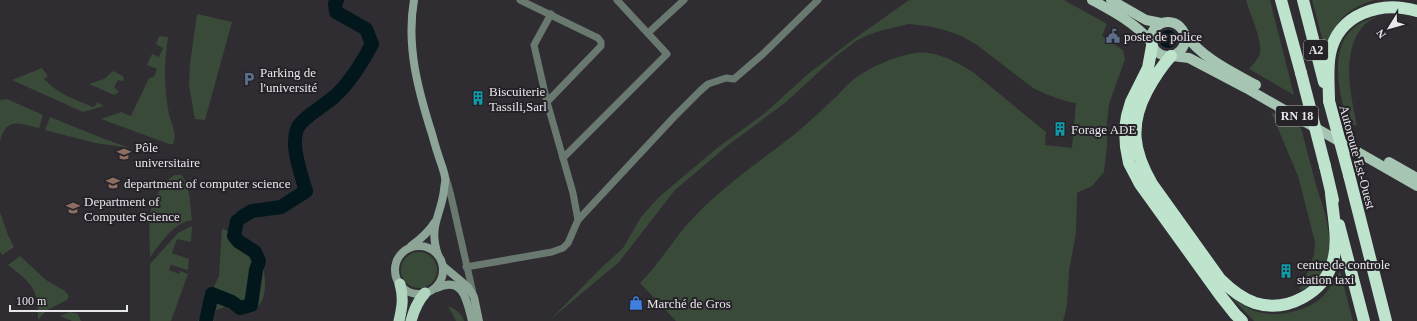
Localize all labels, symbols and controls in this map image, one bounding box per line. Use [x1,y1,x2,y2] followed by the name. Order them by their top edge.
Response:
[1369,8,1409,48] north arrow
[1374,27,1388,41] text: N
[1105,28,1121,44] public building icon: poste de police
[1124,29,1202,44] place label: poste de police
[1304,40,1328,60] road number: A2
[260,65,317,95] place label: Parking de l'université
[241,71,257,87] parking icon: Parking de l'université
[489,84,547,114] place label: Biscuiterie Tassili,Sarl
[470,90,486,106] building icon: Biscuiterie Tassili,Sarl
[1336,103,1379,211] street label: Autoroute Est-Ouest
[1276,106,1318,126] road number: RN 18
[1052,121,1068,137] building icon: Forage ADE
[1071,122,1136,137] place label: Forage ADE
[135,140,200,170] place label: Pôle universitaire
[116,146,132,162] school or university icon: Pôle universitaire
[105,175,121,191] school or university icon: department of computer science
[124,176,291,191] place label: department of computer science
[84,194,180,224] place label: Department of Computer Science
[65,200,81,216] school or university icon: Department of Computer Science
[1297,257,1390,287] place label: centre de controle station taxi
[1278,263,1294,279] building icon: centre de controle station taxi
[10,287,127,313] scale bar
[16,294,47,308] text: 100 m
[628,295,644,311] shop icon: Marché de Gros
[647,296,731,311] place label: Marché de Gros

